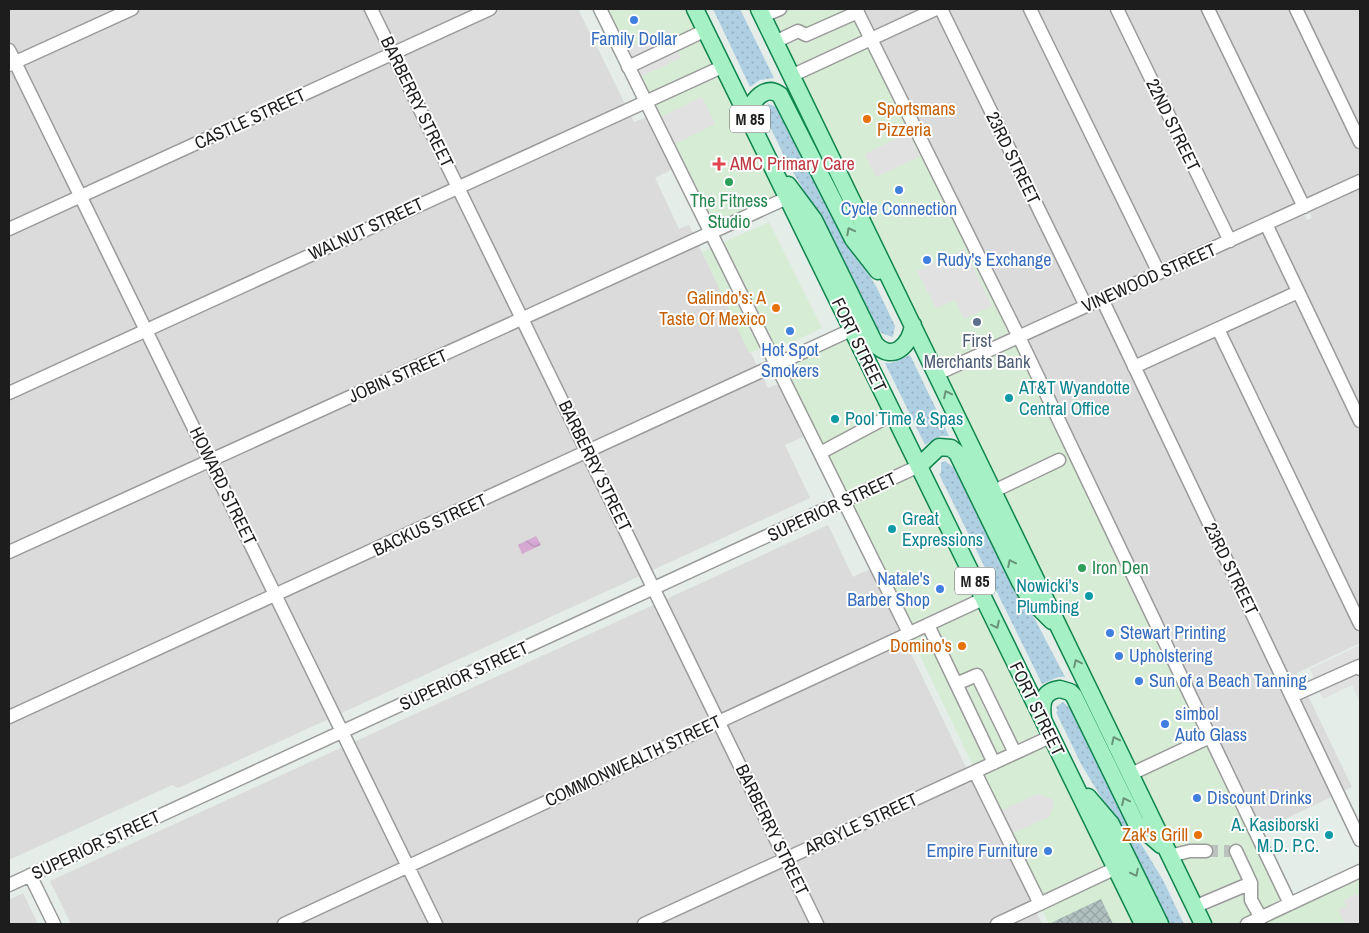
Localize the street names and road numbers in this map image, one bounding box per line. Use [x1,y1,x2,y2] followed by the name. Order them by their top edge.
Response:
[375,32,460,172] street label: BARBERRY STREET
[1140,74,1207,175] street label: 22ND STREET
[190,82,309,155] street label: CASTLE STREET
[730,106,770,132] road number: M 85
[980,107,1047,208] street label: 23RD STREET
[304,191,427,266] street label: WALNUT STREET
[1078,237,1220,318] street label: VINEWOOD STREET
[826,293,893,396] street label: FORT STREET
[344,343,451,408] street label: JOBIN STREET
[553,396,638,536] street label: BARBERRY STREET
[184,422,263,549] street label: HOWARD STREET
[763,466,900,547] street label: SUPERIOR STREET
[369,487,491,562] street label: BACKUS STREET
[1198,518,1265,619] street label: 23RD STREET
[955,568,995,594] road number: M 85
[395,635,532,716] street label: SUPERIOR STREET
[1004,657,1071,760] street label: FORT STREET
[541,709,725,812] street label: COMMONWEALTH STREET
[730,760,815,900] street label: BARBERRY STREET
[799,786,921,861] street label: ARGYLE STREET
[27,804,164,885] street label: SUPERIOR STREET

